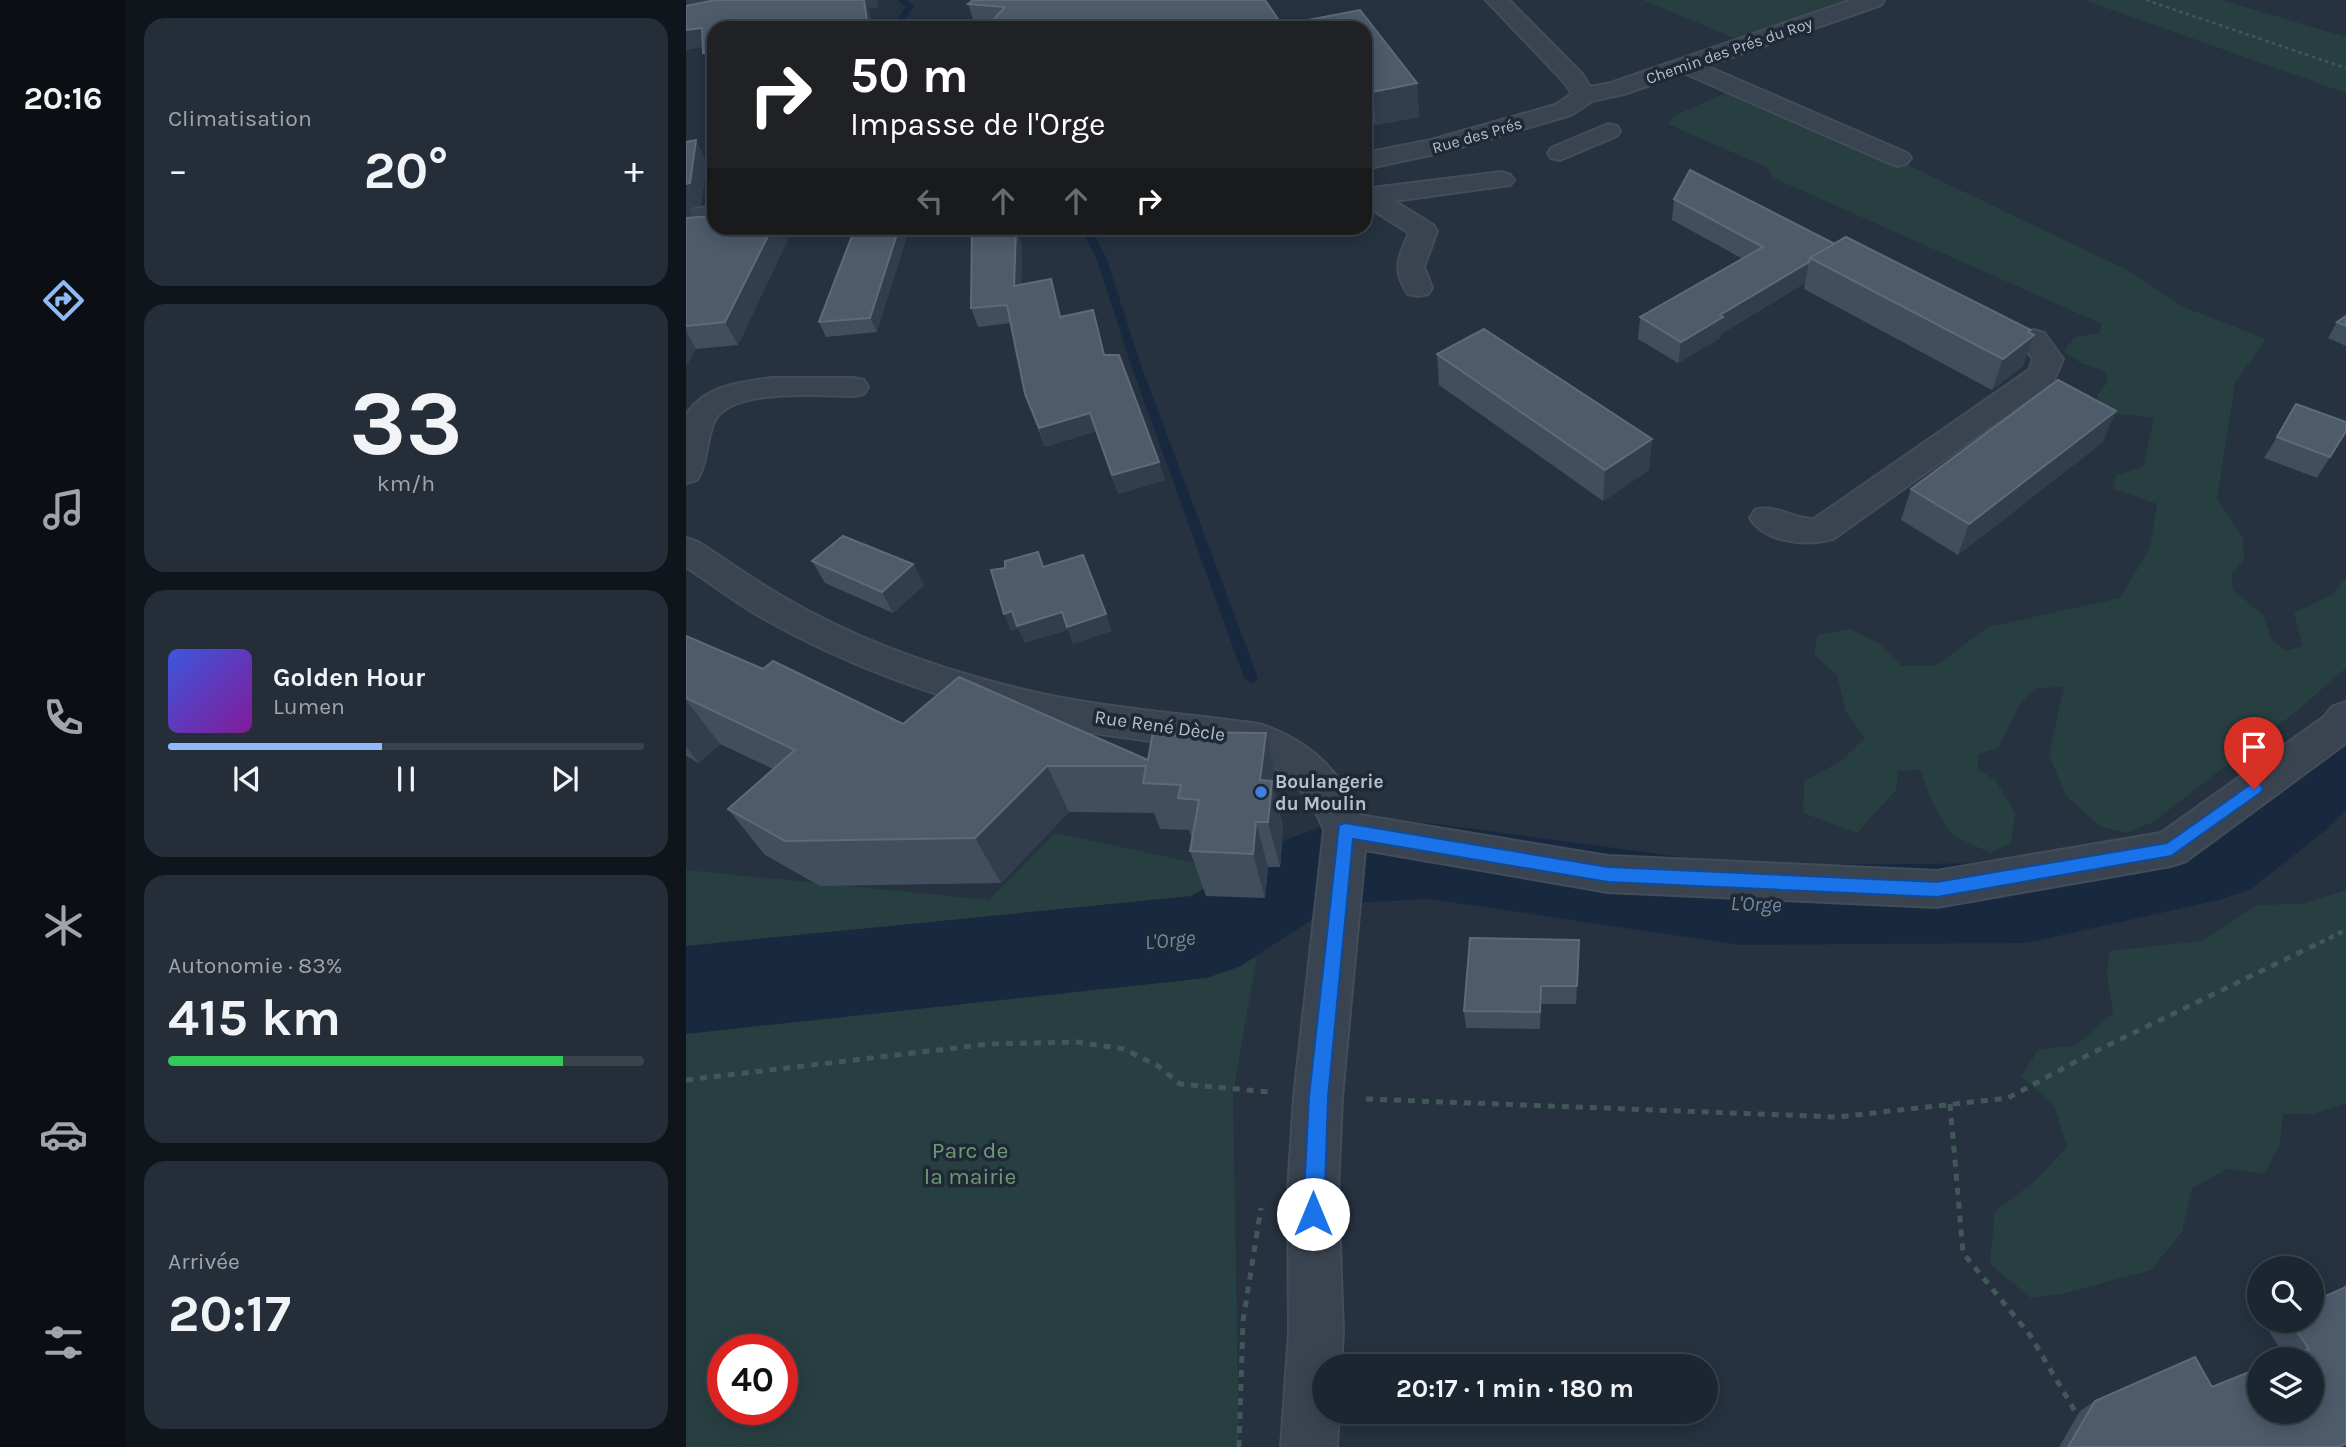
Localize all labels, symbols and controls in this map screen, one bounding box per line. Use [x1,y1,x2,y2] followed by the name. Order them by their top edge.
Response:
[1643,13,1815,88] street label: Chemin des Prés du Roy
[850,47,968,104] text: 50 m
[735,49,826,140] icon: right
[23,80,103,117] text: 20:16
[168,105,312,132] text: Climatisation
[850,106,1105,143] text: Impasse de l'Orge
[1430,114,1524,157] street label: Rue des Prés
[364,140,448,201] text: 20°
[168,148,188,193] text: −
[624,148,644,193] text: +
[911,182,949,220] icon: left
[984,182,1022,220] icon: ahead
[1057,182,1095,220] icon: ahead
[1130,182,1168,220] icon: right
[39,276,88,325] icon: directions
[349,371,463,477] text: 33
[377,470,435,497] text: km/h
[39,485,88,534] icon: music
[273,662,425,693] text: Golden Hour
[39,693,88,742] icon: phone
[273,693,345,720] text: Lumen
[1093,706,1227,746] street label: Rue René Dècle
[2224,717,2284,789] pin
[2235,728,2273,766] icon: arrive
[228,760,266,798] icon: previous
[387,760,425,798] icon: pause
[546,760,584,798] icon: next
[1275,771,1384,815] place label: Boulangerie du Moulin
[1253,784,1269,800] marker: Boulangerie du Moulin
[1730,891,1782,917] water label: L'Orge
[39,901,88,950] icon: climate
[1143,925,1197,955] water label: L'Orge
[168,952,342,979] text: Autonomie · 83%
[168,987,341,1048] text: 415 km
[39,1110,88,1159] icon: car
[924,1137,1016,1190] park label: Parc de la mairie
[1276,1177,1350,1251] position arrow
[168,1248,240,1275] text: Arrivée
[2247,1256,2324,1424] map controls
[2247,1256,2324,1333] button: search
[168,1283,291,1344] text: 20:17
[39,1318,88,1367] icon: filters
[707,1334,798,1425] speed limit sign: 40
[2247,1347,2324,1424] button: layers
[1396,1373,1634,1404] text: 20:17 · 1 min · 180 m

